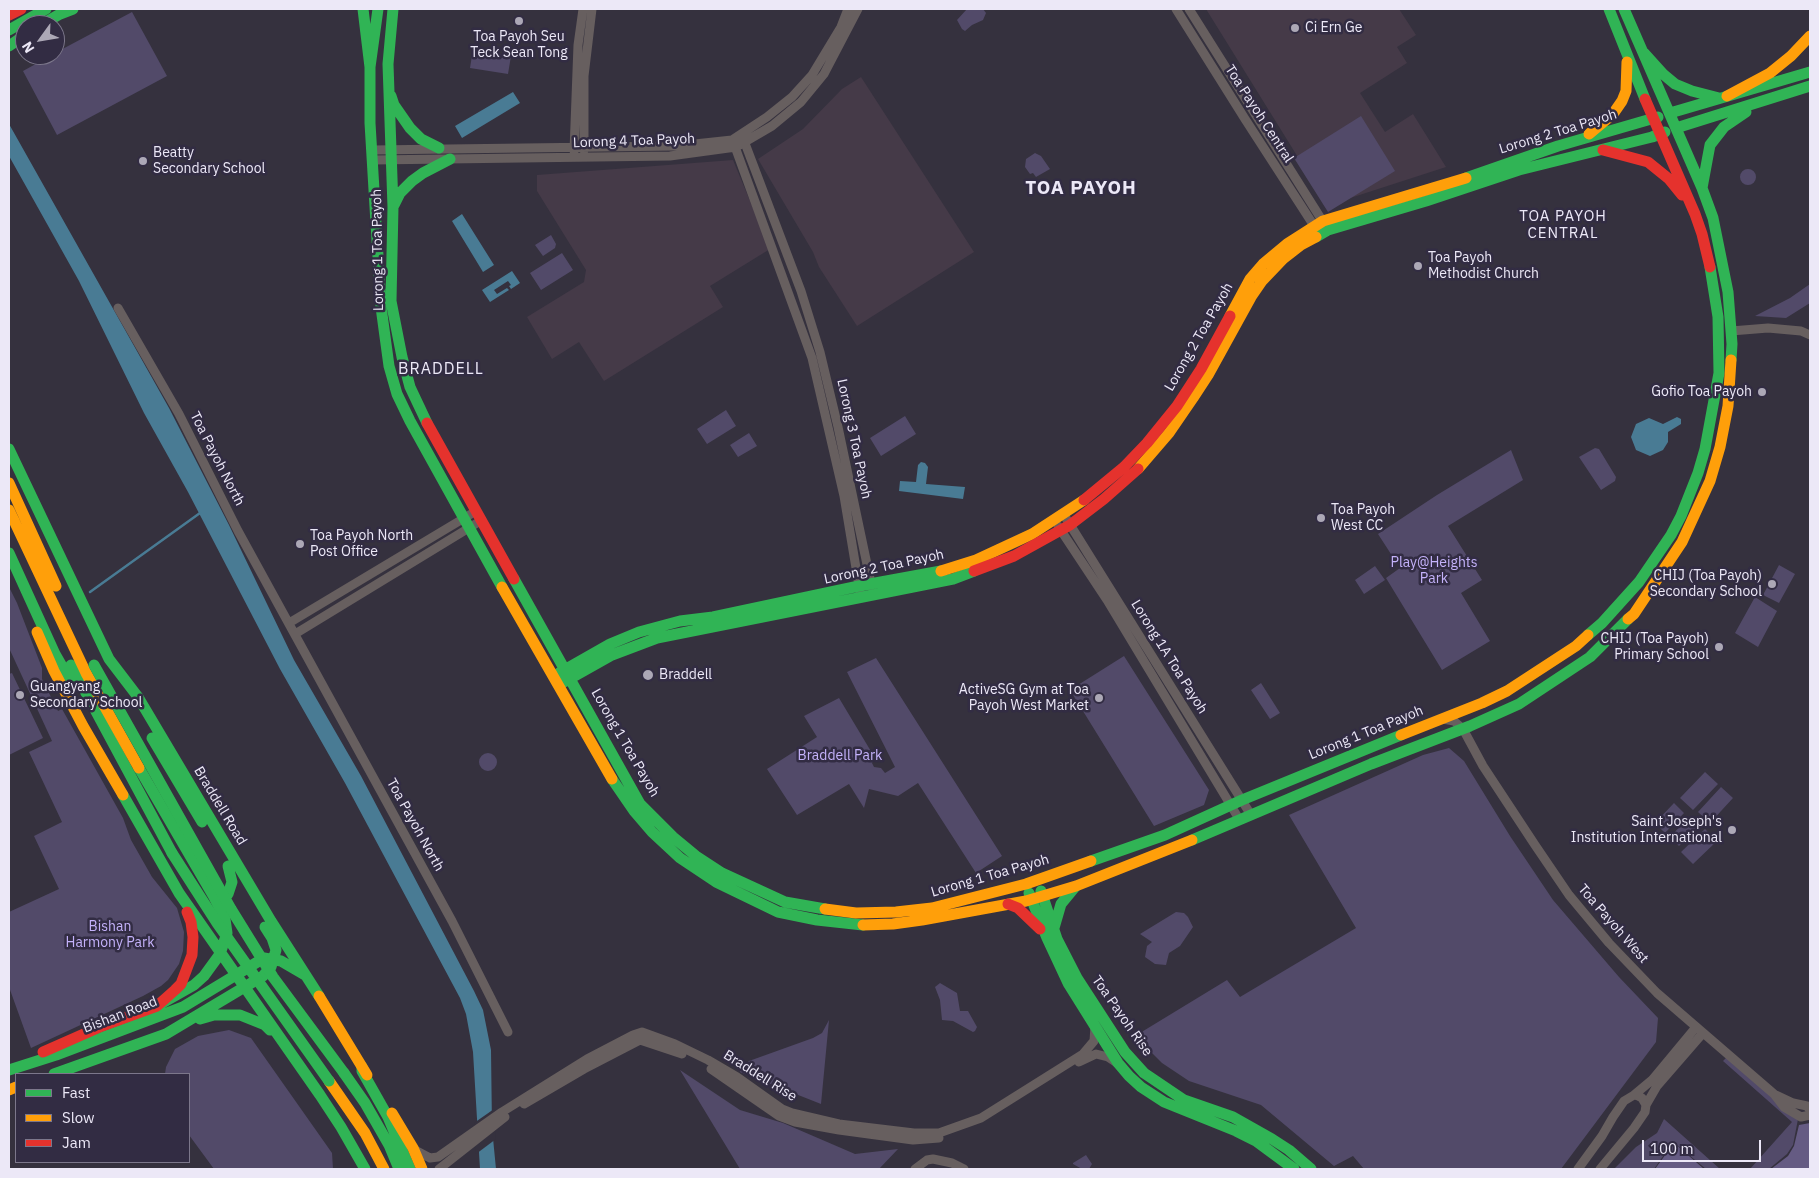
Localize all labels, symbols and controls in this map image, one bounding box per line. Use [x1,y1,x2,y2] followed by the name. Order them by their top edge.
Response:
[15,15,65,65] north arrow
[513,15,525,27] marker: Toa Payoh Seu Teck Sean Tong
[1305,20,1362,36] place label: Ci Ern Ge
[1289,22,1301,34] marker: Ci Ern Ge
[470,29,568,62] place label: Toa Payoh Seu Teck Sean Tong
[18,38,38,56] text: N
[1221,62,1297,166] street label: Toa Payoh Central
[1497,106,1619,158] street label: Lorong 2 Toa Payoh
[573,130,695,152] street label: Lorong 4 Toa Payoh
[153,145,265,178] place label: Beatty Secondary School
[137,155,149,167] marker: Beatty Secondary School
[1024,178,1138,200] district label: TOA PAYOH
[369,189,387,311] street label: Lorong 1 Toa Payoh
[1518,208,1608,243] district label: TOA PAYOH CENTRAL
[1428,250,1539,282] place label: Toa Payoh Methodist Church
[1412,260,1424,272] marker: Toa Payoh Methodist Church
[1161,280,1237,394] street label: Lorong 2 Toa Payoh
[397,359,485,379] district label: BRADDELL
[833,378,875,500] street label: Lorong 3 Toa Payoh
[1651,384,1752,400] place label: Gofio Toa Payoh
[1756,386,1768,398] marker: Gofio Toa Payoh
[186,409,248,509] street label: Toa Payoh North
[1331,502,1395,534] place label: Toa Payoh West CC
[1315,512,1327,524] marker: Toa Payoh West CC
[310,528,413,560] place label: Toa Payoh North Post Office
[294,538,306,550] marker: Toa Payoh North Post Office
[823,546,945,588] street label: Lorong 2 Toa Payoh
[1390,555,1478,588] park label: Play@Heights Park
[1650,568,1762,600] place label: CHIJ (Toa Payoh) Secondary School
[1766,578,1778,590] marker: CHIJ (Toa Payoh) Secondary School
[1127,597,1211,717] street label: Lorong 1A Toa Payoh
[1601,631,1709,664] place label: CHIJ (Toa Payoh) Primary School
[1713,641,1725,653] marker: CHIJ (Toa Payoh) Primary School
[659,667,712,683] place label: Braddell
[641,668,655,682] marker: Braddell
[30,679,142,712] place label: Guangyang Secondary School
[959,682,1089,714] place label: ActiveSG Gym at Toa Payoh West Market
[587,686,663,800] street label: Lorong 1 Toa Payoh
[14,689,26,701] marker: Guangyang Secondary School
[1093,692,1105,704] marker: ActiveSG Gym at Toa Payoh West Market
[1306,702,1426,764] street label: Lorong 1 Toa Payoh
[798,748,882,764] park label: Braddell Park
[190,764,250,848] street label: Braddell Road
[383,776,447,874] street label: Toa Payoh North
[1571,814,1722,846] place label: Saint Joseph's Institution International
[1726,824,1738,836] marker: Saint Joseph's Institution International
[929,851,1051,901] street label: Lorong 1 Toa Payoh
[1574,881,1652,967] street label: Toa Payoh West
[65,919,155,952] park label: Bishan Harmony Park
[1088,972,1156,1060] street label: Toa Payoh Rise
[80,993,160,1037] street label: Bishan Road
[720,1047,800,1105] street label: Braddell Rise
[15,1073,190,1163] legend
[62,1083,90,1102] text: Fast
[62,1108,95,1127] text: Slow
[1644,1130,1763,1162] scale bar
[62,1133,91,1152] text: Jam
[1650,1139,1694,1158] text: 100 m

